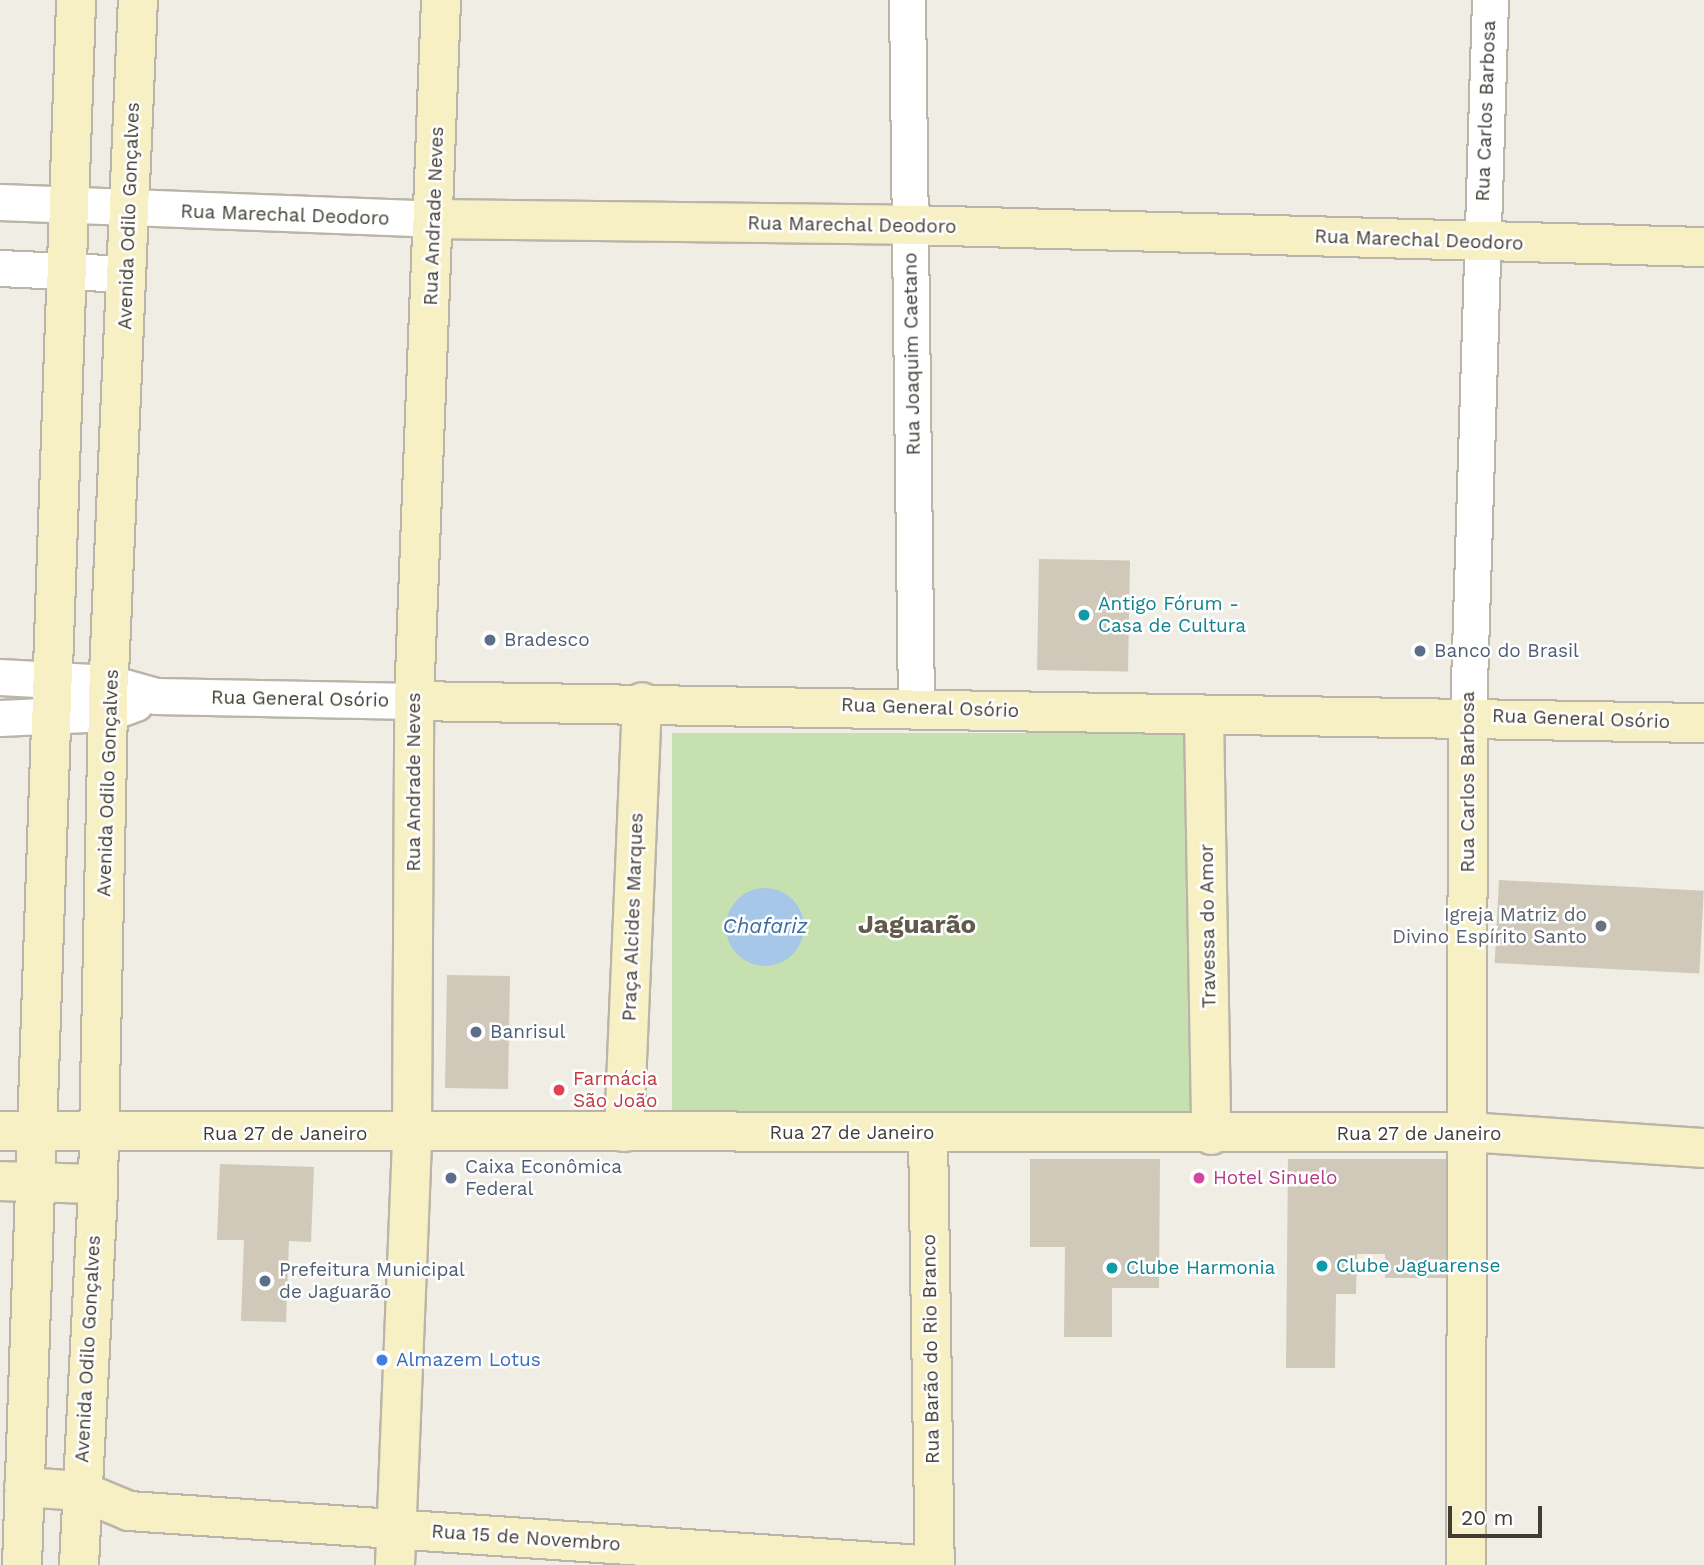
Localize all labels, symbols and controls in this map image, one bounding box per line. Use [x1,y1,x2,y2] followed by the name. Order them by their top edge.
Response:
[1471,20,1501,202] street label: Rua Carlos Barbosa
[114,102,144,330] street label: Avenida Odilo Gonçalves
[419,125,449,307] street label: Rua Andrade Neves
[180,200,390,230] street label: Rua Marechal Deodoro
[747,212,957,238] street label: Rua Marechal Deodoro
[1314,225,1524,255] street label: Rua Marechal Deodoro
[899,252,925,456] street label: Rua Joaquim Caetano
[1098,593,1247,637] place label: Antigo Fórum - Casa de Cultura
[1076,607,1092,623] marker: Antigo Fórum - Casa de Cultura
[504,629,590,651] place label: Bradesco
[482,632,498,648] marker: Bradesco
[1434,640,1579,662] place label: Banco do Brasil
[1412,643,1428,659] marker: Banco do Brasil
[93,669,123,897] street label: Avenida Odilo Gonçalves
[210,686,390,712] street label: Rua General Osório
[1457,691,1479,873] street label: Rua Carlos Barbosa
[403,692,425,872] street label: Rua Andrade Neves
[840,693,1020,723] street label: Rua General Osório
[1491,704,1671,734] street label: Rua General Osório
[618,812,648,1022] street label: Praça Alcides Marques
[1195,843,1221,1009] street label: Travessa do Amor
[1392,904,1587,948] place label: Igreja Matriz do Divino Espírito Santo
[858,909,976,941] district label: Jaguarão
[723,913,807,939] water label: Chafariz
[1593,918,1609,934] marker: Igreja Matriz do Divino Espírito Santo
[490,1021,565,1043] place label: Banrisul
[468,1024,484,1040] marker: Banrisul
[573,1068,658,1112] place label: Farmácia São João
[551,1082,567,1098] marker: Farmácia São João
[769,1122,935,1144] street label: Rua 27 de Janeiro
[202,1123,368,1145] street label: Rua 27 de Janeiro
[1336,1123,1502,1145] street label: Rua 27 de Janeiro
[465,1156,623,1200] place label: Caixa Econômica Federal
[1213,1167,1338,1189] place label: Hotel Sinuelo
[443,1170,459,1186] marker: Caixa Econômica Federal
[1191,1170,1207,1186] marker: Hotel Sinuelo
[71,1234,105,1464] street label: Avenida Odilo Gonçalves
[918,1234,944,1464] street label: Rua Barão do Rio Branco
[1336,1255,1501,1277] place label: Clube Jaguarense
[1126,1257,1275,1279] place label: Clube Harmonia
[1314,1258,1330,1274] marker: Clube Jaguarense
[279,1259,465,1303] place label: Prefeitura Municipal de Jaguarão
[1104,1260,1120,1276] marker: Clube Harmonia
[257,1273,273,1289] marker: Prefeitura Municipal de Jaguarão
[396,1349,541,1371] place label: Almazem Lotus
[374,1352,390,1368] marker: Almazem Lotus
[1452,1492,1546,1536] scale bar
[1461,1505,1513,1530] text: 20 m
[430,1520,622,1556] street label: Rua 15 de Novembro

